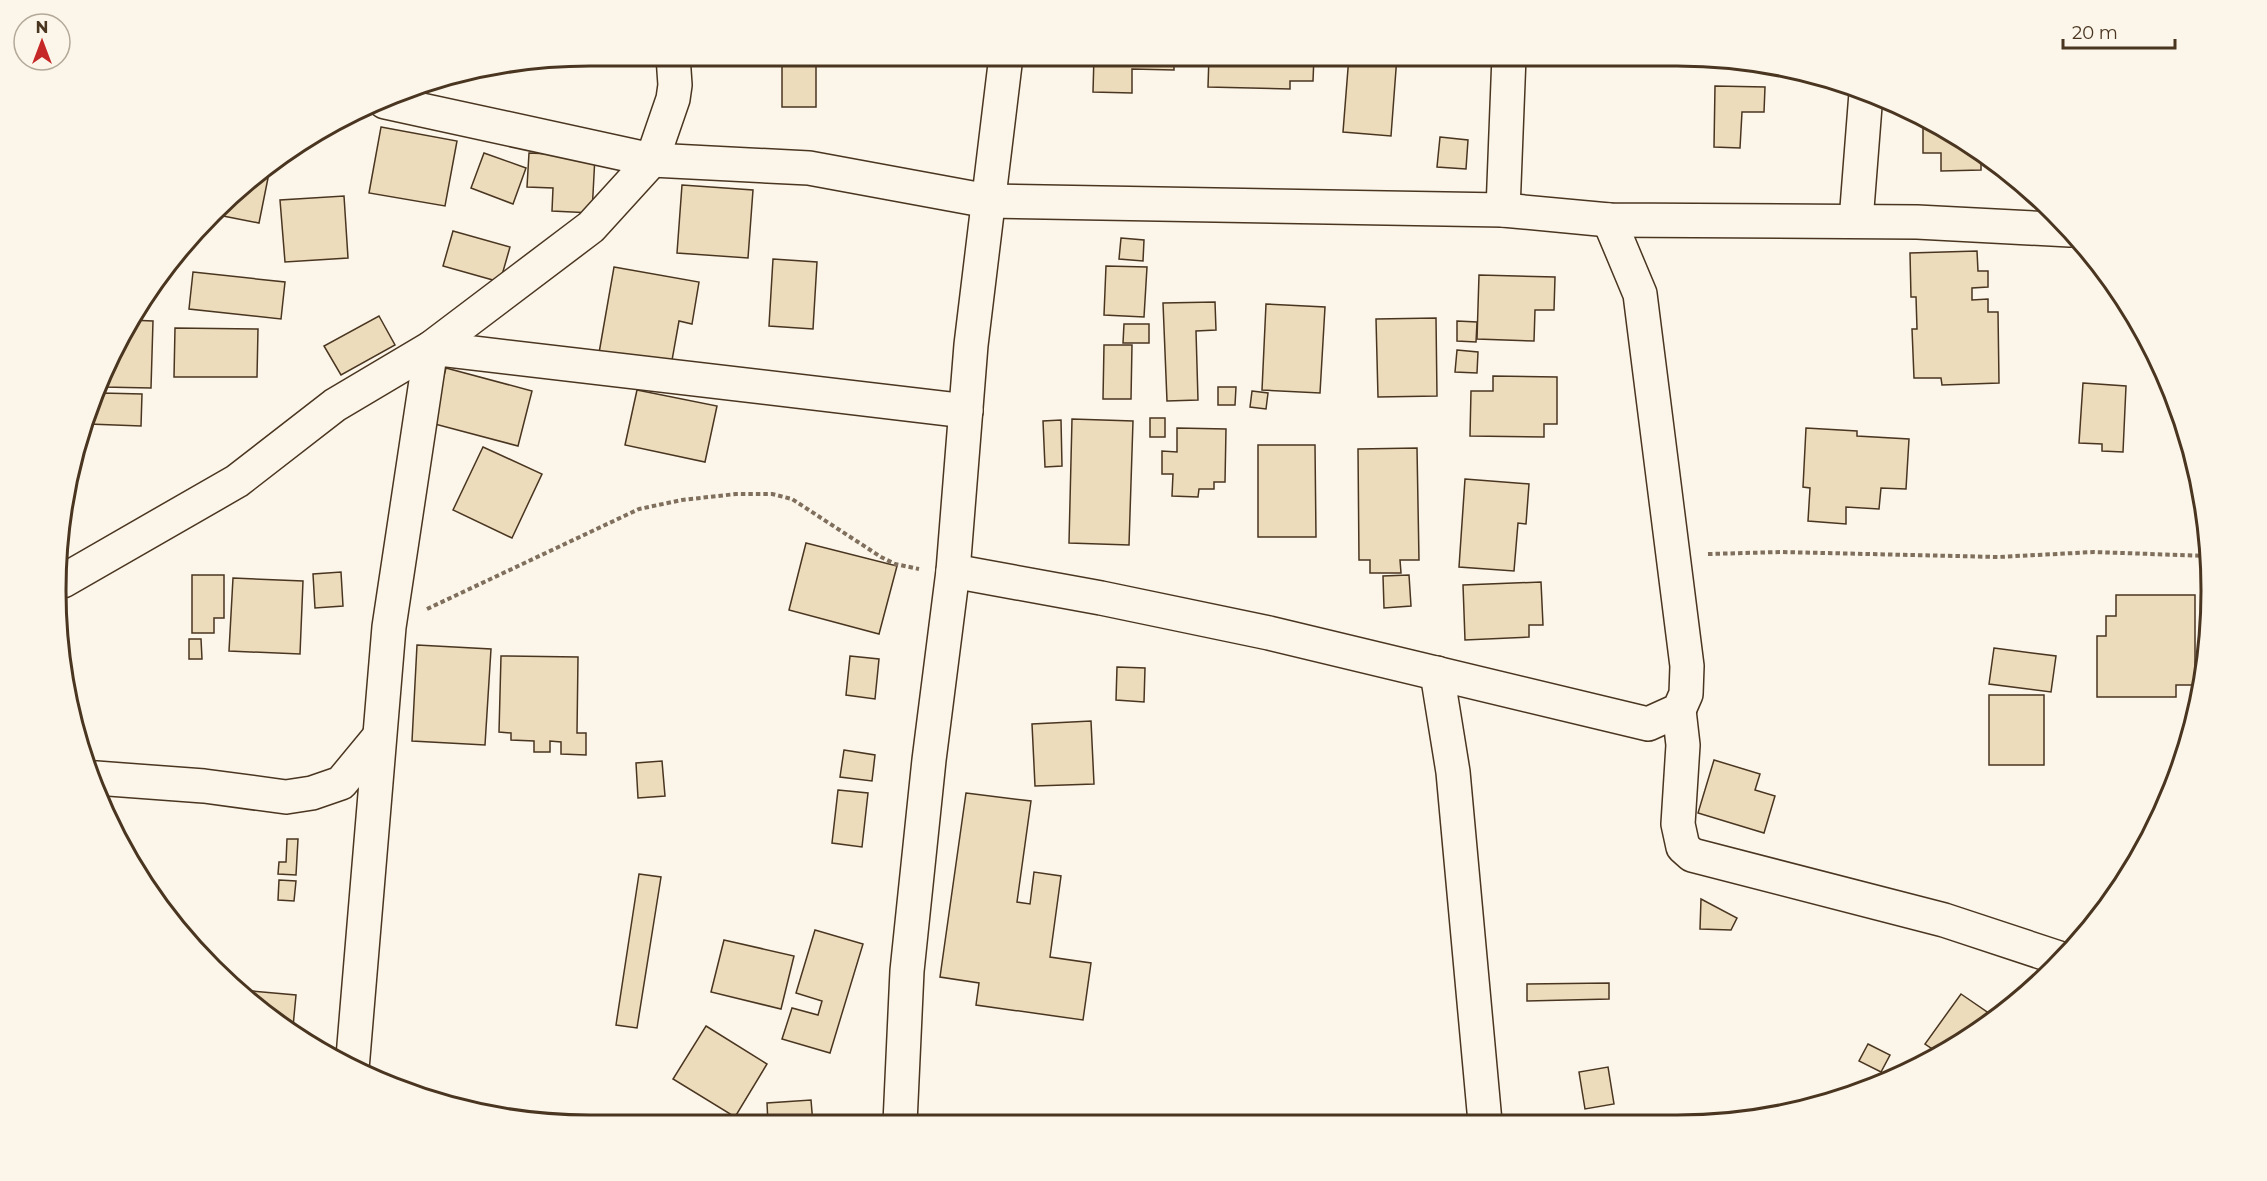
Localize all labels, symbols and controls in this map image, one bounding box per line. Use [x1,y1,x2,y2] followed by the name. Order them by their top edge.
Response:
[12,12,72,72] north arrow
[2063,12,2176,50] scale bar
[36,18,48,37] text: N
[2072,22,2118,44] text: 20 m

